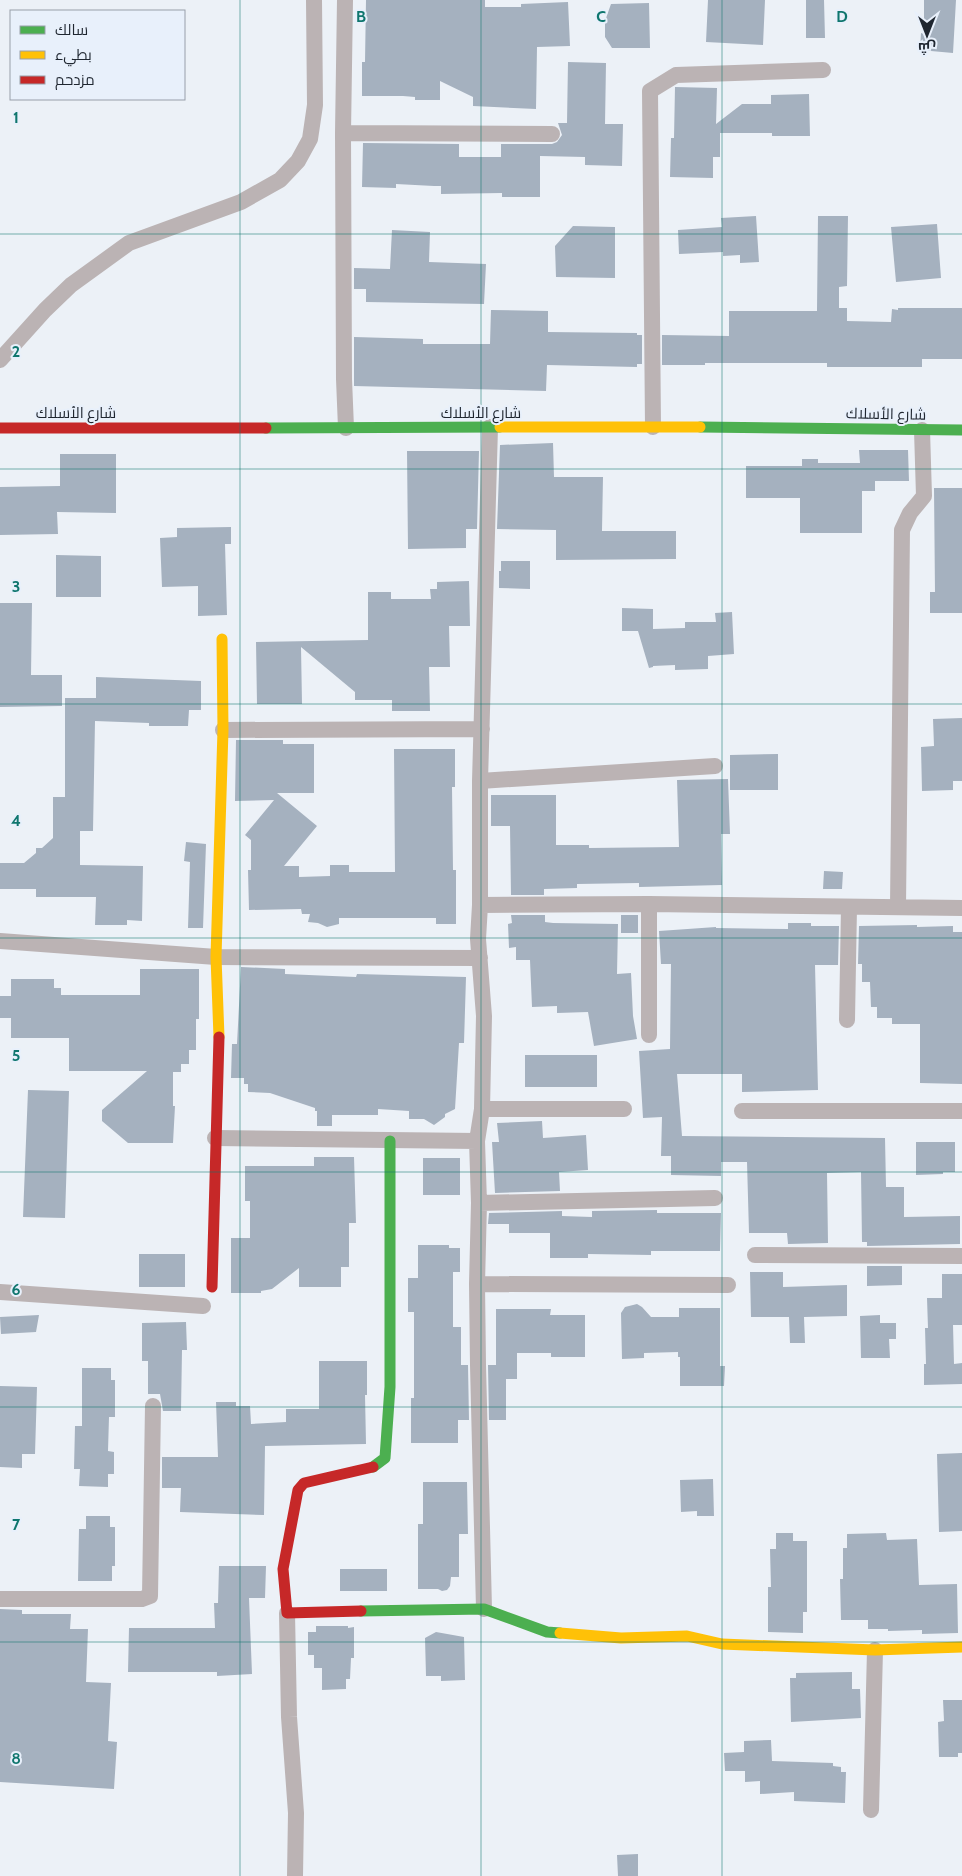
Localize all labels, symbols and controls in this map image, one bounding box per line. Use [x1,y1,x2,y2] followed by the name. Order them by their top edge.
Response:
[356,7,366,26] text: B
[596,7,606,26] text: C
[836,7,848,26] text: D
[10,10,185,100] legend
[902,10,952,60] north arrow
[55,21,88,39] text: سالك
[918,39,936,57] text: ش
[55,46,92,67] text: بطيء
[55,71,95,90] text: مزدحم
[13,108,19,127] text: 1
[12,342,20,361] text: 2
[36,404,116,424] street label: شارع الأسلاك
[441,404,521,424] street label: شارع الأسلاك
[846,404,926,426] street label: شارع الأسلاك
[12,577,20,596] text: 3
[11,811,21,830] text: 4
[12,1046,20,1065] text: 5
[12,1280,21,1299] text: 6
[12,1515,21,1534] text: 7
[11,1749,21,1768] text: 8

